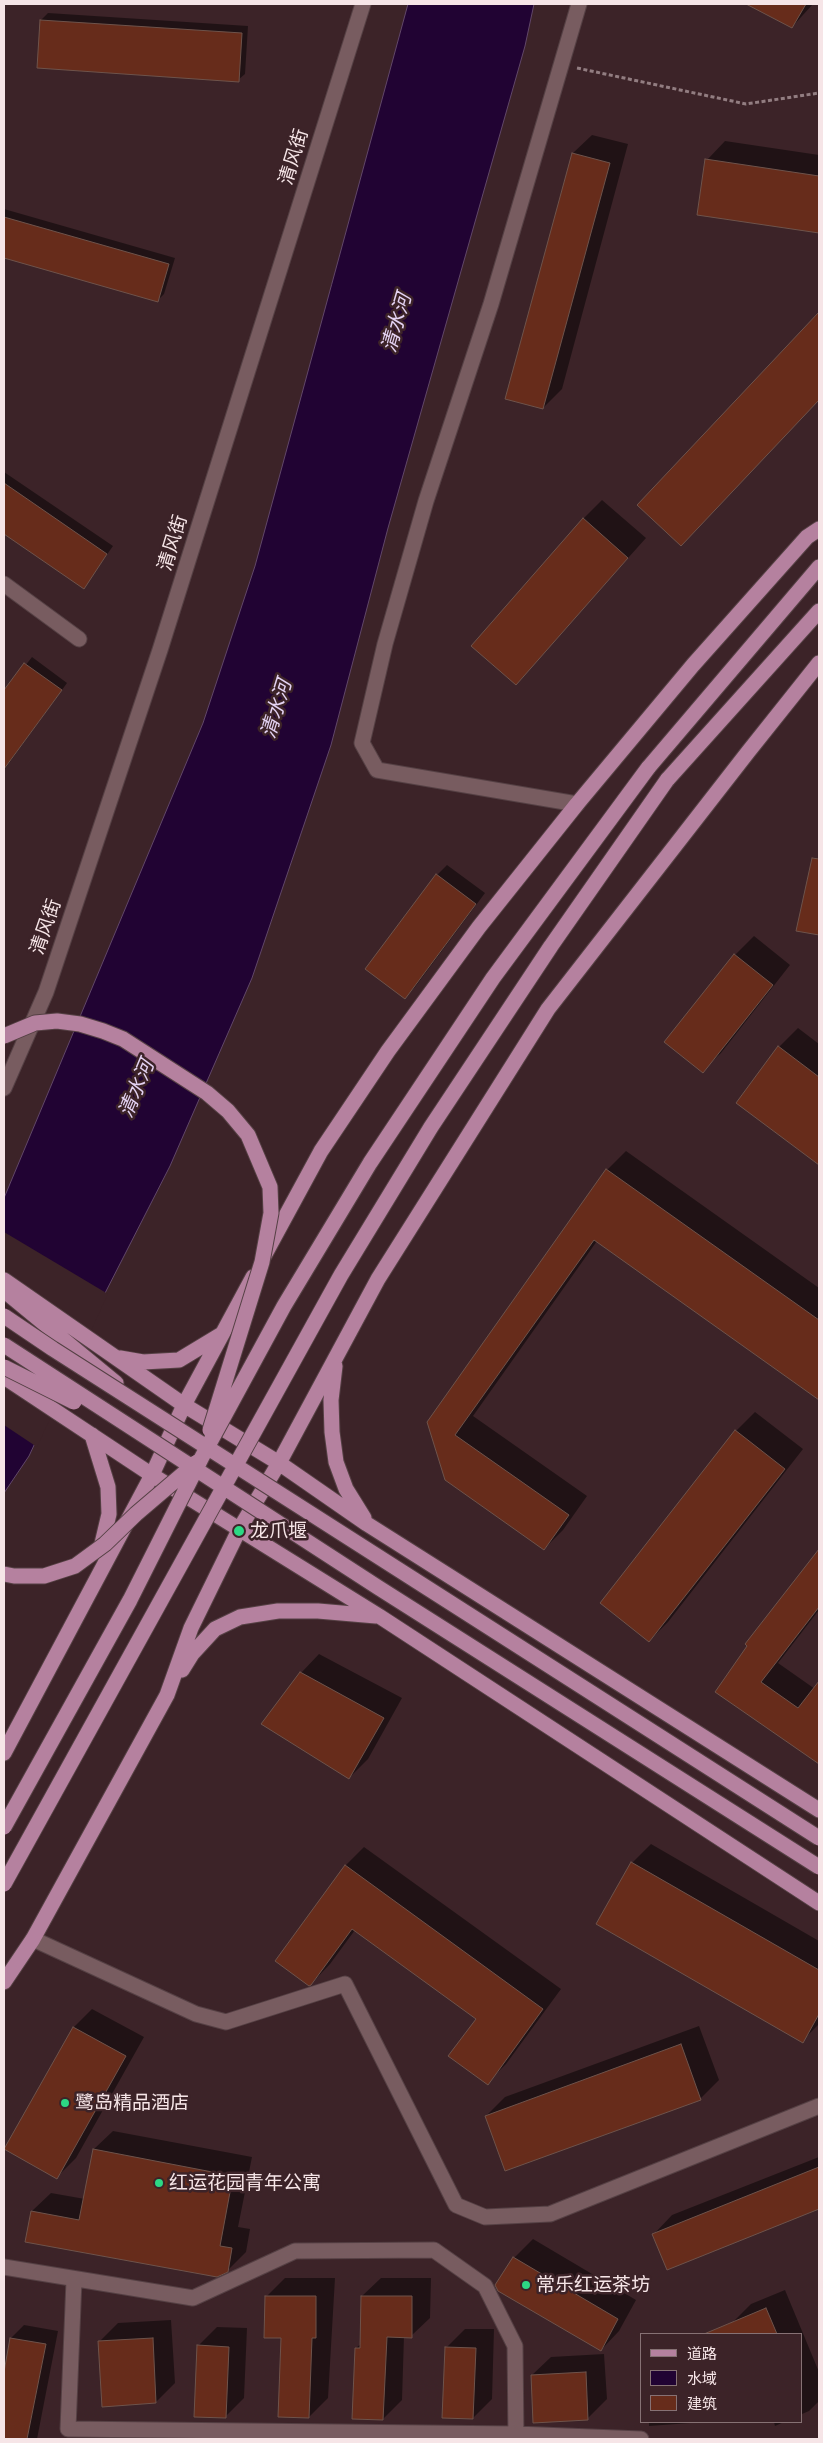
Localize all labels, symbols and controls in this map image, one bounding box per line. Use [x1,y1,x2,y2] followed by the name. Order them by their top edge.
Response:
[275,126,313,188] street label: 清风街
[377,291,417,355] water label: 清水河
[154,512,192,574] street label: 清风街
[257,677,297,741] water label: 清水河
[26,896,66,958] street label: 清风街
[114,1057,160,1121] water label: 清水河
[250,1520,307,1542] place label: 龙爪堰
[232,1524,246,1538] marker: 龙爪堰
[75,2092,189,2114] place label: 鹭岛精品酒店
[59,2097,71,2109] marker: 鹭岛精品酒店
[169,2172,321,2194] place label: 红运花园青年公寓
[153,2177,165,2189] marker: 红运花园青年公寓
[536,2274,650,2296] place label: 常乐红运茶坊
[520,2279,532,2291] marker: 常乐红运茶坊
[640,2333,803,2423] legend
[687,2345,717,2363] text: 道路
[687,2370,717,2388] text: 水域
[687,2395,717,2413] text: 建筑

